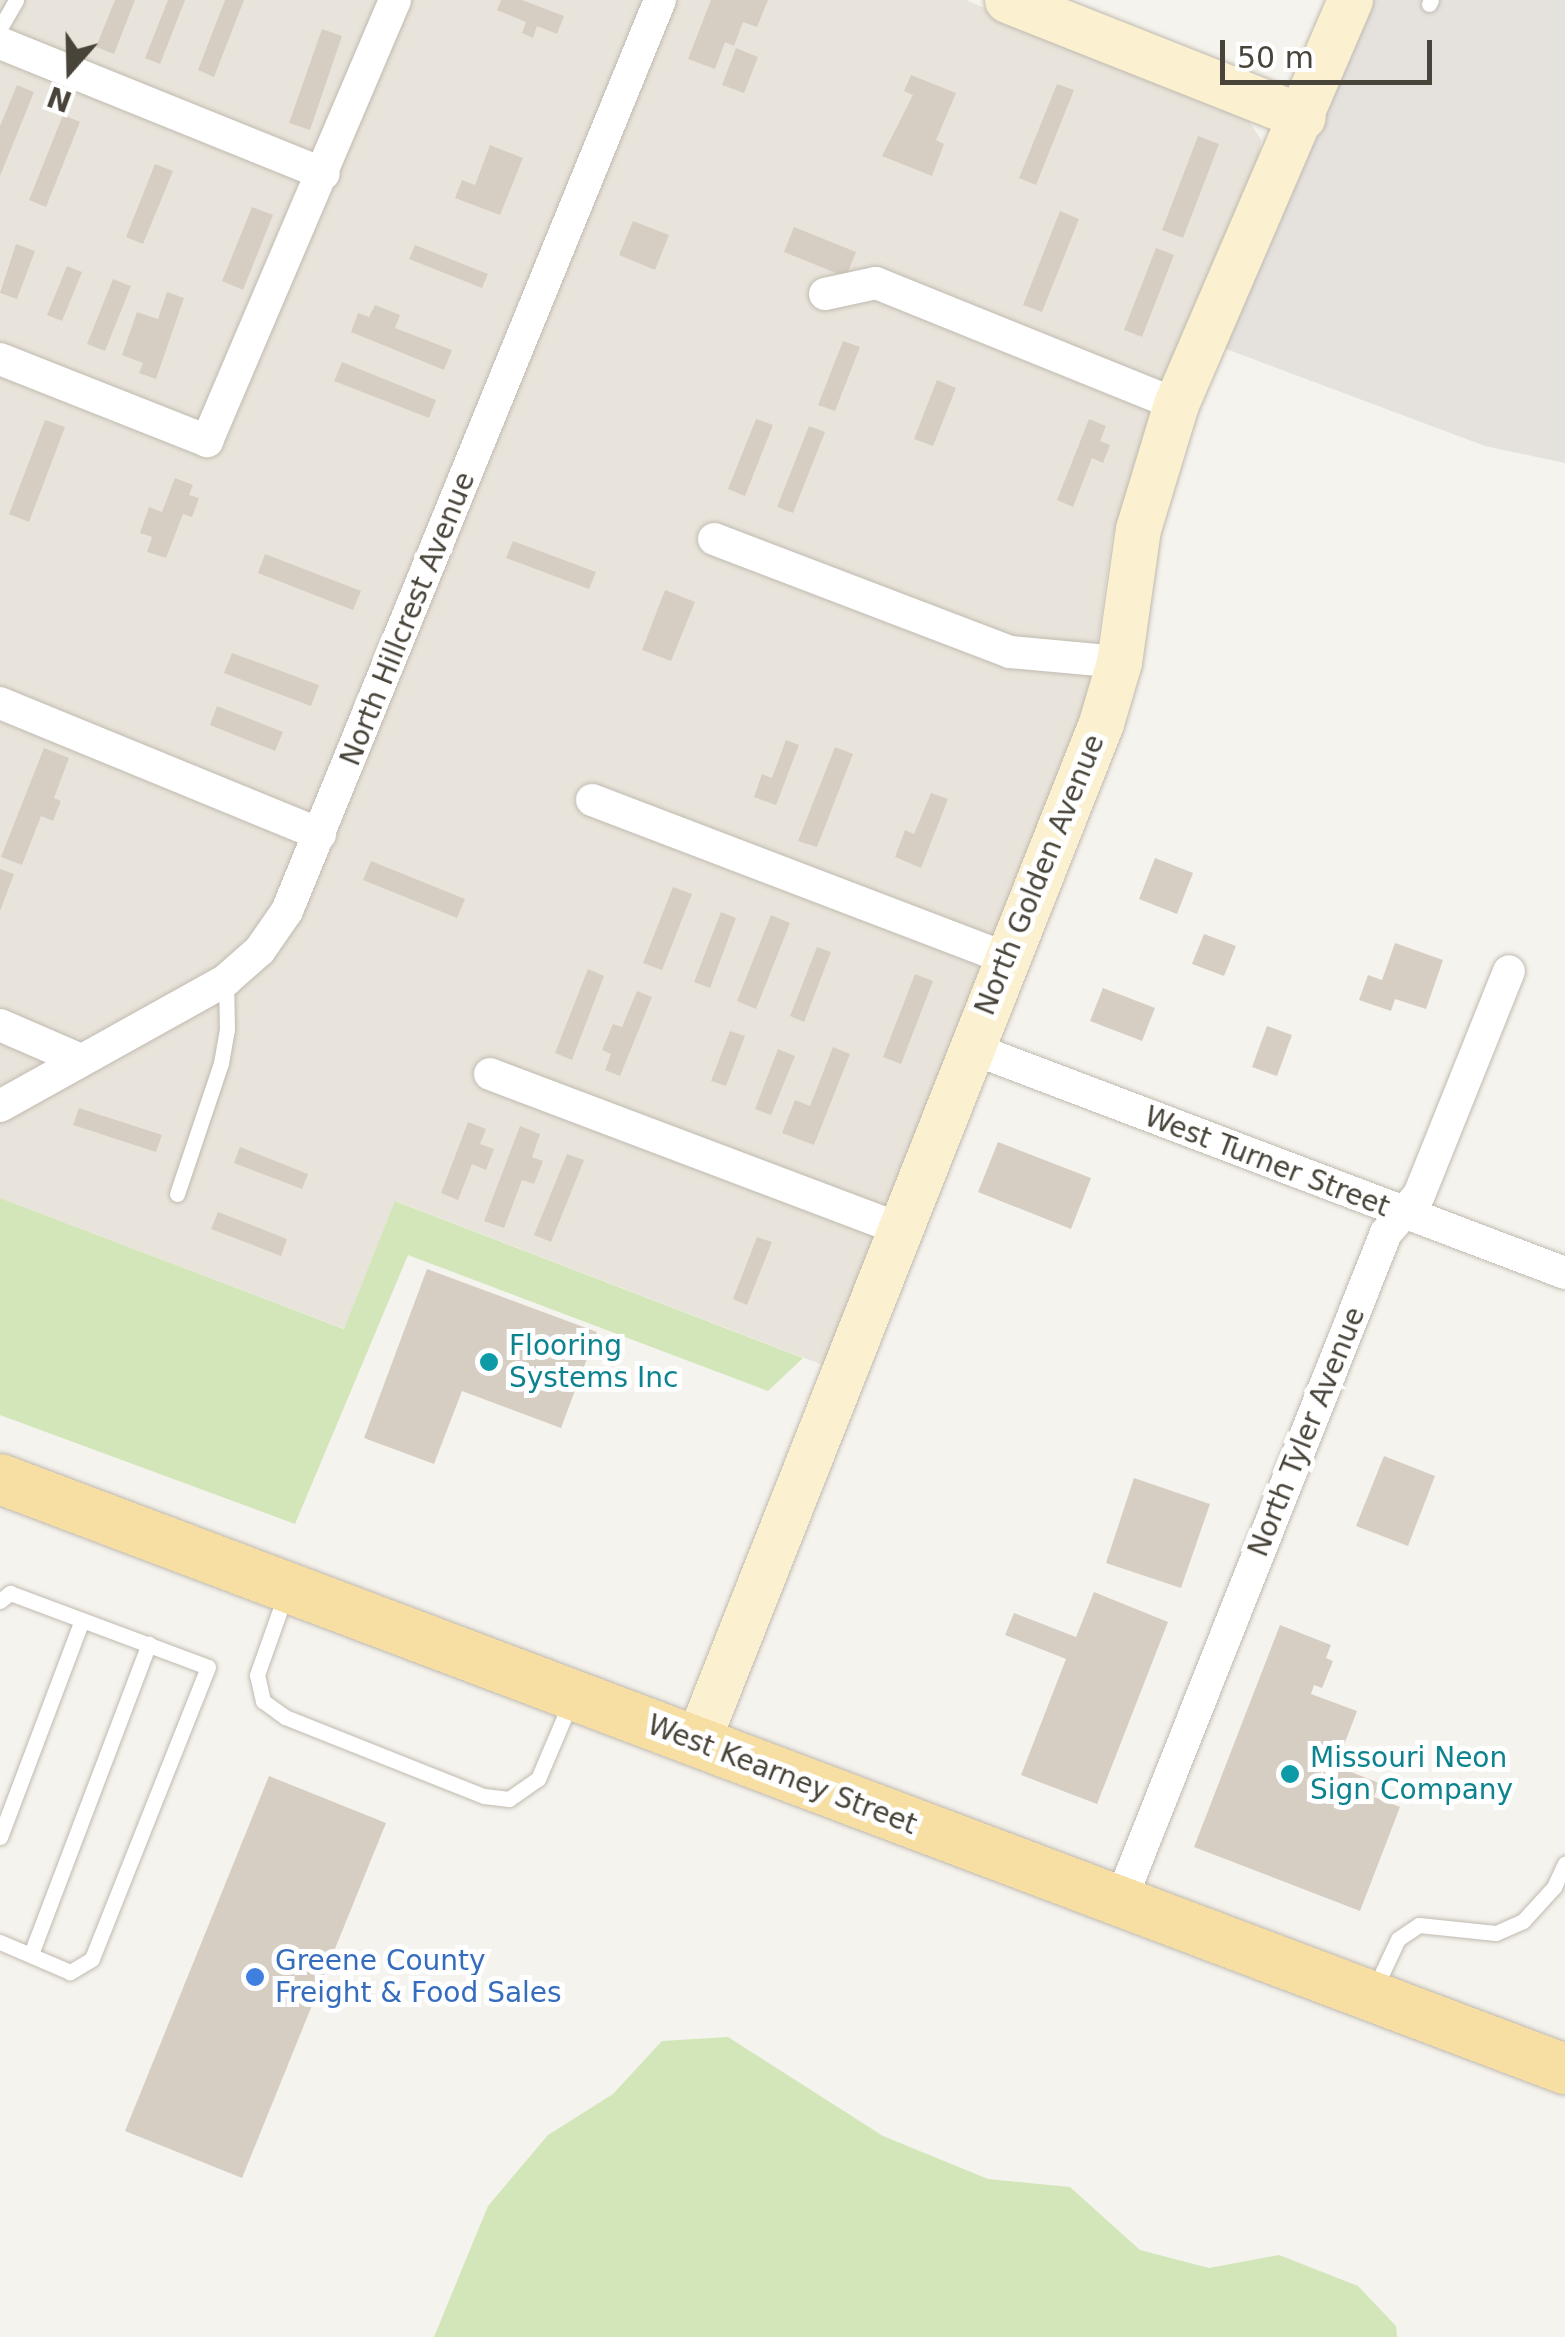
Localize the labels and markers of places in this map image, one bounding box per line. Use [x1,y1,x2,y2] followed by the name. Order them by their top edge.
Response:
[509,1329,678,1395] place label: Flooring Systems Inc
[478,1351,500,1373] marker: Flooring Systems Inc
[1310,1741,1513,1807] place label: Missouri Neon Sign Company
[1279,1763,1301,1785] marker: Missouri Neon Sign Company
[275,1944,562,2010] place label: Greene County Freight & Food Sales
[244,1966,266,1988] marker: Greene County Freight & Food Sales

